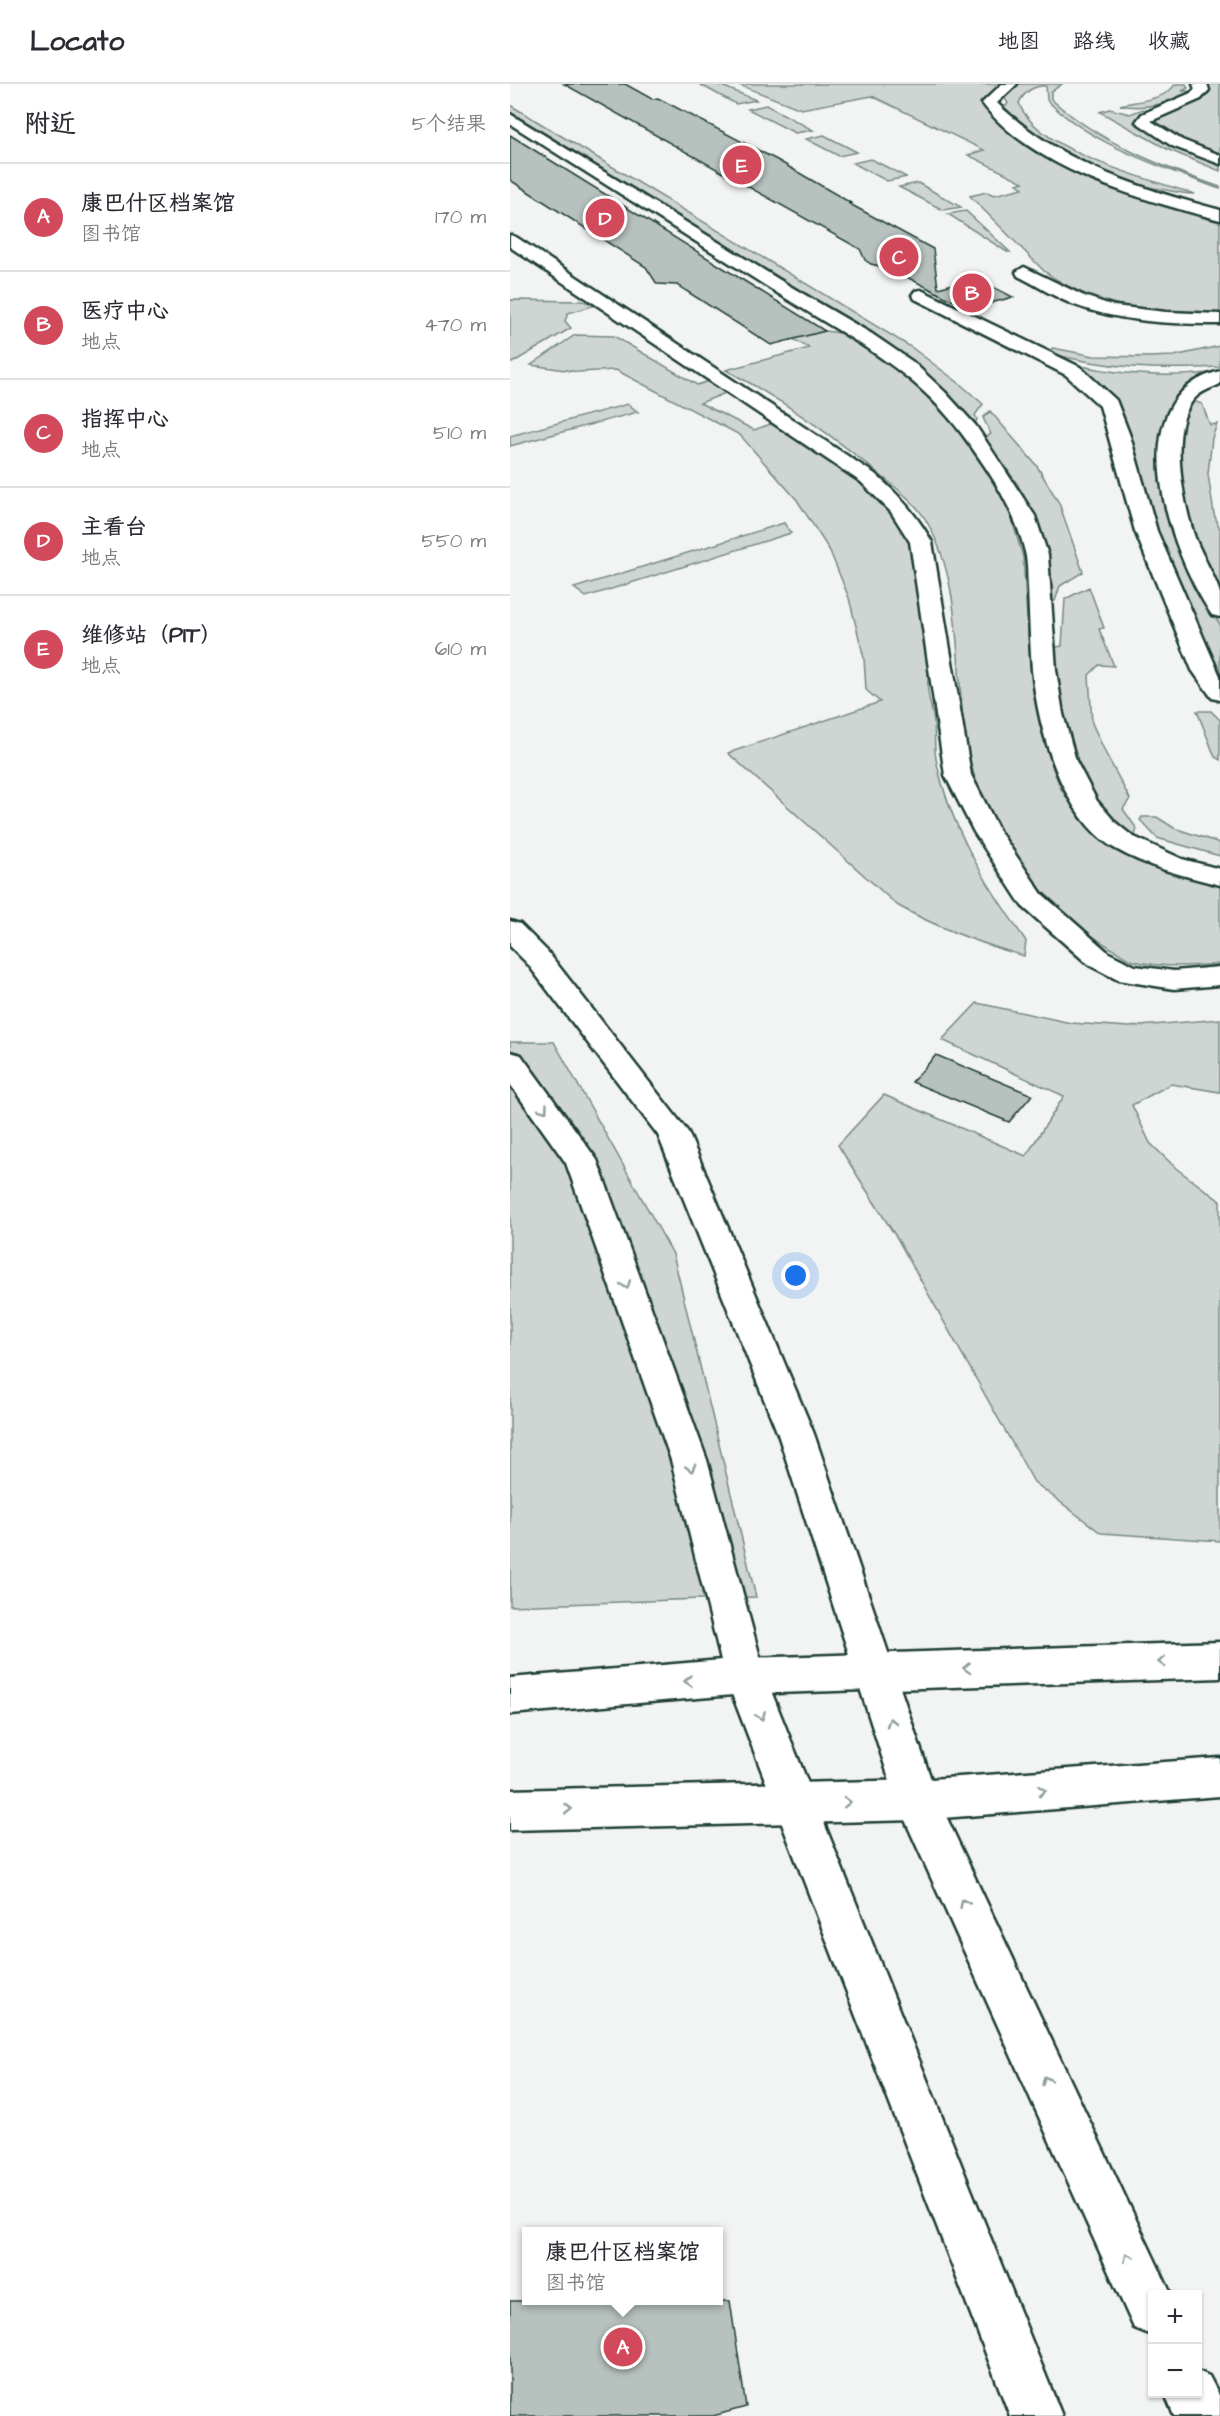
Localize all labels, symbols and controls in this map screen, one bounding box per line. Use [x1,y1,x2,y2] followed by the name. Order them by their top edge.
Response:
[30,22,124,61] text: Locato
[998,27,1040,56] text: 地图
[1073,27,1115,56] text: 路线
[1148,27,1190,56] text: 收藏
[24,106,76,142] text: 附近
[412,110,486,138] text: 5个结果
[722,142,762,188] pin: E
[81,188,235,219] text: 康巴什区档案馆
[586,196,625,240] pin: D
[37,203,50,231] text: A
[435,203,486,231] text: 170 m
[81,220,141,248] text: 图书馆
[880,234,918,279] pin: C
[952,270,992,316] pin: B
[81,296,169,327] text: 医疗中心
[36,311,51,339] text: B
[424,311,486,339] text: 470 m
[81,328,121,356] text: 地点
[81,404,169,435] text: 指挥中心
[36,419,51,447] text: C
[433,419,486,447] text: 510 m
[81,436,121,464] text: 地点
[81,512,147,543] text: 主看台
[37,527,50,555] text: D
[421,527,486,555] text: 550 m
[81,544,121,572] text: 地点
[81,620,222,651] text: 维修站（PIT）
[38,635,49,663] text: E
[435,635,486,663] text: 610 m
[81,652,121,680] text: 地点
[537,1103,548,1114] one-way arrow
[781,1261,810,1290] your location
[618,1279,631,1289] one-way arrow
[683,1463,696,1473] one-way arrow
[1157,1656,1166,1668] one-way arrow
[962,1661,971,1674] one-way arrow
[683,1674,692,1687] one-way arrow
[754,1710,766,1721] one-way arrow
[886,1717,899,1728] one-way arrow
[1038,1784,1047,1797] one-way arrow
[843,1796,852,1808] one-way arrow
[564,1803,573,1815] one-way arrow
[960,1898,972,1909] one-way arrow
[1042,2075,1054,2086] one-way arrow
[522,2227,723,2305] popup
[545,2237,700,2268] text: 康巴什区档案馆
[1123,2252,1135,2263] one-way arrow
[545,2269,605,2297] text: 图书馆
[1148,2290,1202,2398] map controls
[1148,2290,1202,2344] button: +
[604,2324,642,2370] pin: A
[1148,2344,1202,2398] button: −

